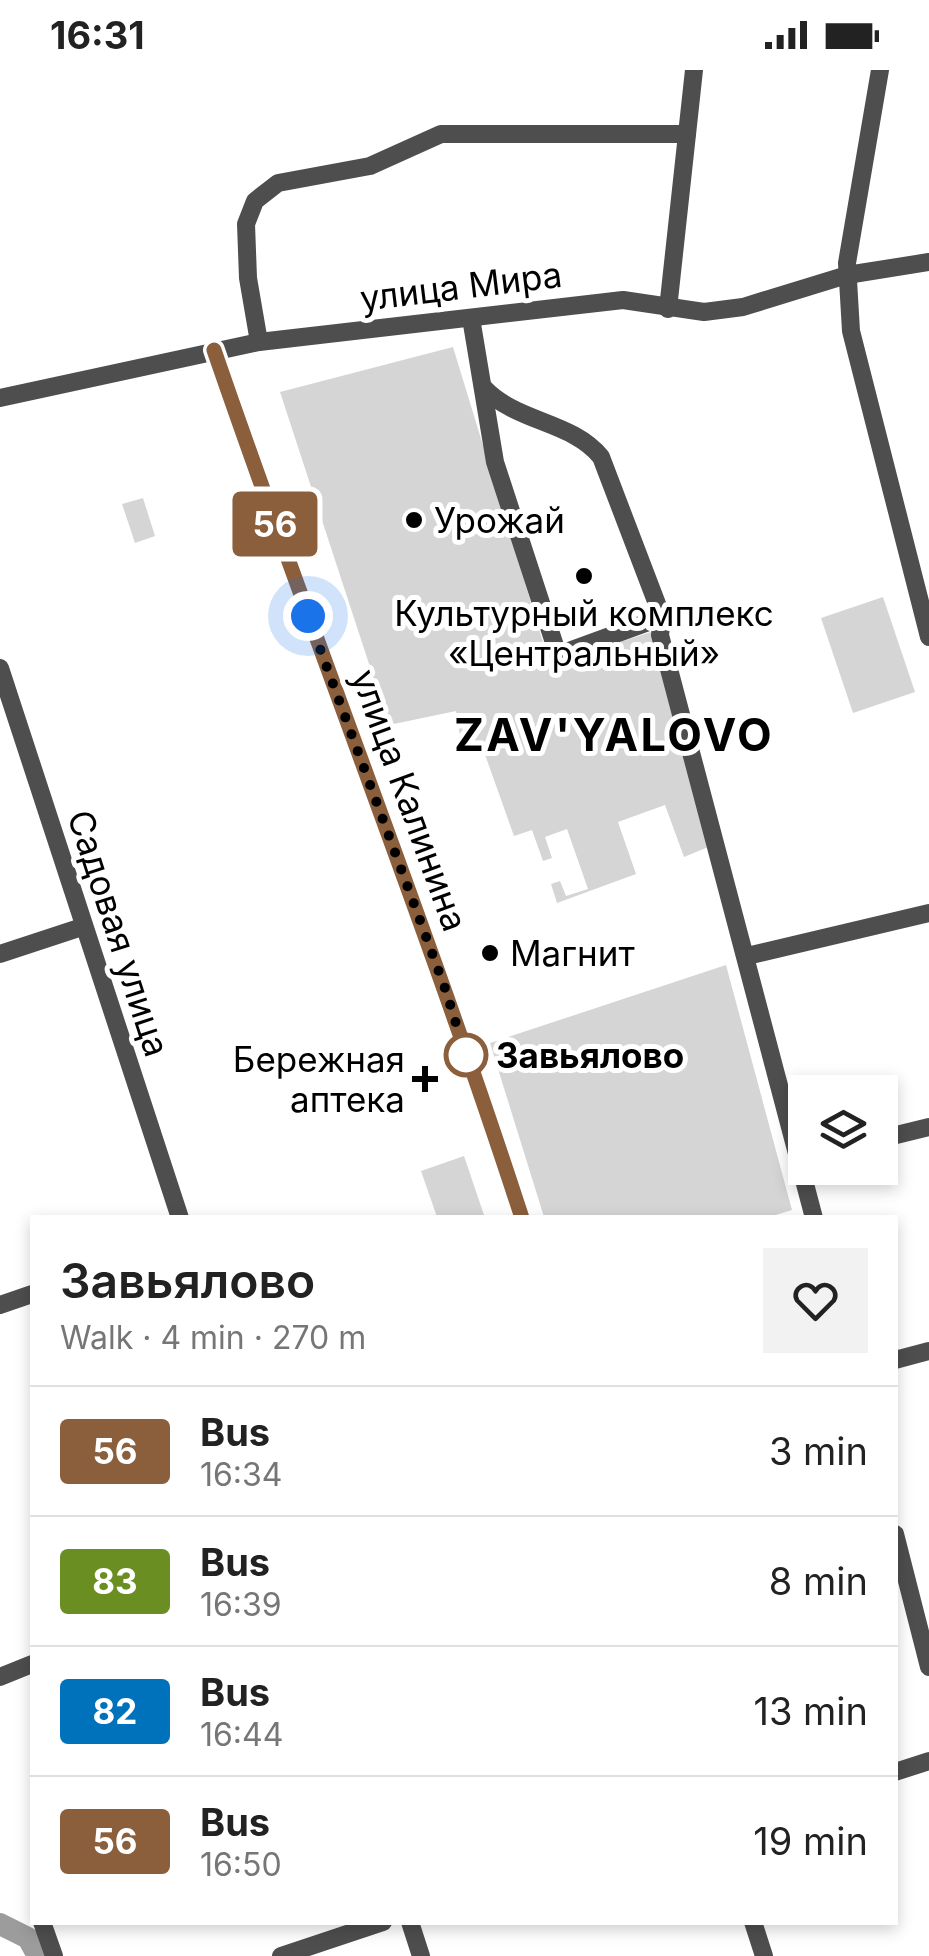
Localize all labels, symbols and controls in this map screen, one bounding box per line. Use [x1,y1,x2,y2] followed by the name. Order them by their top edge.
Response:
[50,12,145,58] text: 16:31
[358,253,564,319] street label: улица Мира
[230,492,320,556] line badge: 56
[434,499,565,541] place label: Урожай
[252,503,298,545] text: 56
[403,509,425,531] marker: Урожай
[573,565,595,587] marker: Культурный комплекс «Центральный»
[283,591,333,641] your location
[394,592,774,674] place label: Культурный комплекс «Центральный»
[343,664,477,936] street label: улица Калинина
[454,707,774,762] district label: ZAV'YALOVO
[59,805,179,1061] street label: Садовая улица
[510,932,635,974] place label: Магнит
[479,942,501,964] marker: Магнит
[445,1034,487,1076] marker: Завьялово
[496,1034,684,1076] place label: Завьялово
[233,1038,405,1120] place label: Бережная аптека
[414,1068,436,1090] marker: Бережная аптека
[788,1075,898,1185] map controls
[788,1075,898,1185] button: layers
[763,1248,868,1353] button: heart
[60,1251,315,1310] text: Завьялово
[60,1318,366,1357] text: Walk · 4 min · 270 m
[200,1409,270,1455] text: Bus
[769,1428,868,1474] text: 3 min
[92,1430,138,1472] text: 56
[200,1455,283,1494] text: 16:34
[200,1539,270,1585] text: Bus
[769,1558,868,1604] text: 8 min
[92,1560,138,1602] text: 83
[200,1585,282,1624] text: 16:39
[200,1669,270,1715] text: Bus
[753,1688,868,1734] text: 13 min
[93,1690,137,1732] text: 82
[200,1715,283,1754] text: 16:44
[200,1799,270,1845] text: Bus
[753,1818,868,1864] text: 19 min
[92,1820,138,1862] text: 56
[200,1845,282,1884] text: 16:50

